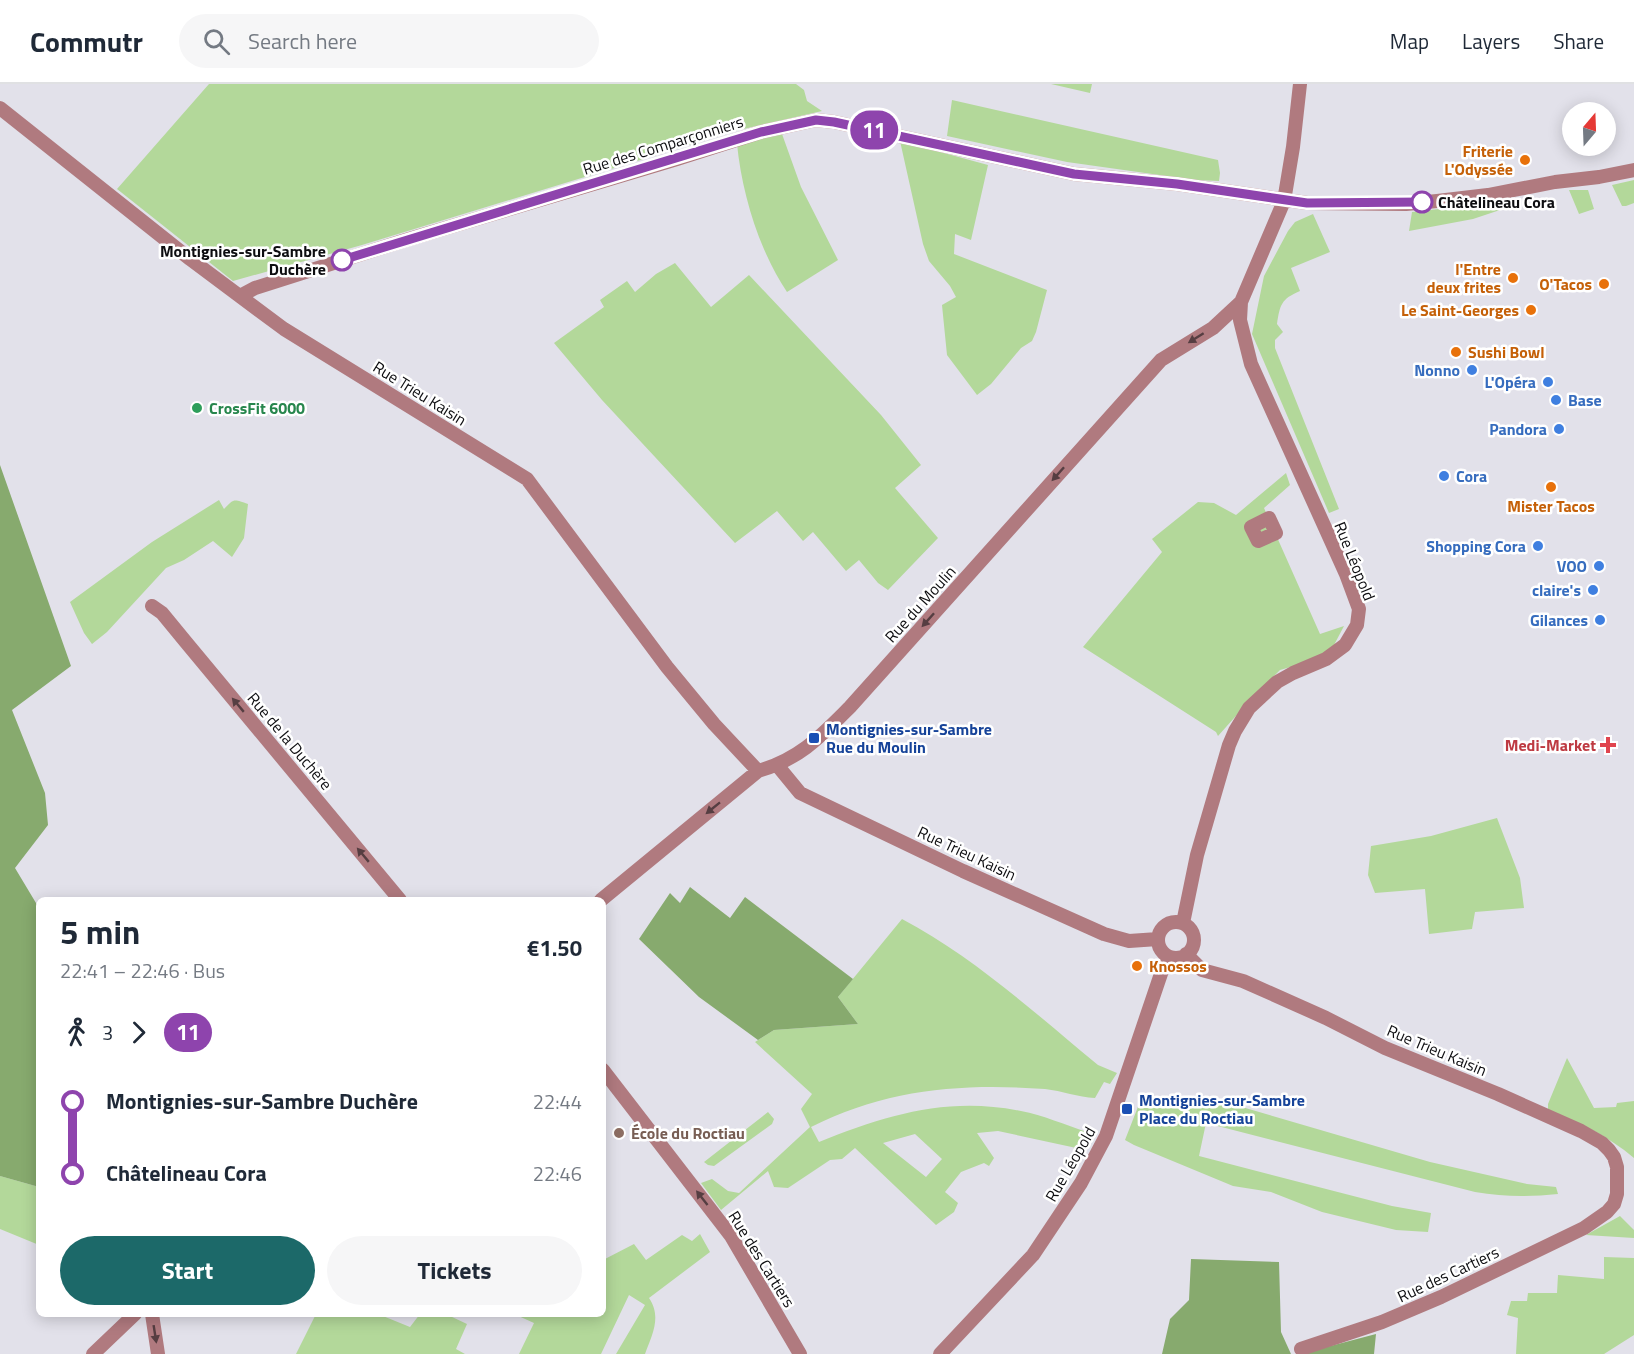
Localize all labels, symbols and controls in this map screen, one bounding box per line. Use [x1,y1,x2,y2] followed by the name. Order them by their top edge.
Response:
[179,14,599,68] search box
[30,20,143,63] text: Commutr
[248,24,357,58] text: Search here
[200,25,233,58] icon: search
[1390,25,1429,57] text: Map
[1462,25,1520,57] text: Layers
[1553,25,1604,57] text: Share
[1562,102,1616,156] north arrow
[1562,102,1616,156] map controls
[580,109,746,181] street label: Rue des Comparçonniers
[847,110,901,150] line badge: 11
[862,114,886,146] text: 11
[1444,139,1513,181] place label: Friterie L'Odyssée
[1518,153,1532,167] marker: Friterie L'Odyssée
[1438,190,1555,214] place label: Châtelineau Cora
[1411,191,1433,213] marker: Châtelineau Cora
[160,239,326,281] place label: Montignies-sur-Sambre Duchère
[331,249,353,271] marker: Montignies-sur-Sambre Duchère
[1427,257,1501,299] place label: l'Entre deux frites
[1506,271,1520,285] marker: l'Entre deux frites
[1539,272,1592,296] place label: O'Tacos
[1597,277,1611,291] marker: O'Tacos
[1401,298,1519,322] place label: Le Saint-Georges
[1524,303,1538,317] marker: Le Saint-Georges
[1187,333,1204,344] one-way arrow
[1468,340,1545,364] place label: Sushi Bowl
[1449,345,1463,359] marker: Sushi Bowl
[369,355,471,431] street label: Rue Trieu Kaisin
[1414,358,1460,382] place label: Nonno
[1465,363,1479,377] marker: Nonno
[1484,370,1536,394] place label: L'Opéra
[1541,375,1555,389] marker: L'Opéra
[1568,388,1602,412] place label: Base
[1549,393,1563,407] marker: Base
[209,396,305,420] place label: CrossFit 6000
[190,401,204,415] marker: CrossFit 6000
[1489,417,1547,441] place label: Pandora
[1552,422,1566,436] marker: Pandora
[1456,464,1487,488] place label: Cora
[1051,467,1064,482] one-way arrow
[1437,469,1451,483] marker: Cora
[1544,480,1558,494] marker: Mister Tacos
[1507,494,1595,518] place label: Mister Tacos
[1328,518,1382,604] street label: Rue Léopold
[1426,534,1526,558] place label: Shopping Cora
[1531,539,1545,553] marker: Shopping Cora
[1557,554,1587,578] place label: VOO
[1592,559,1606,573] marker: VOO
[879,560,961,648] street label: Rue du Moulin
[1532,578,1581,602] place label: claire's
[1586,583,1600,597] marker: claire's
[1530,608,1588,632] place label: Gilances
[922,612,935,627] one-way arrow
[1593,613,1607,627] marker: Gilances
[242,687,338,795] street label: Rue de la Duchère
[232,697,245,713] one-way arrow
[826,717,992,759] place label: Montignies-sur-Sambre Rue du Moulin
[807,731,821,745] marker: Montignies-sur-Sambre Rue du Moulin
[1505,733,1596,757] place label: Medi-Market
[1601,738,1615,752] marker: Medi-Market
[706,801,721,814] one-way arrow
[914,820,1020,886] street label: Rue Trieu Kaisin
[357,848,370,863] one-way arrow
[60,907,140,957] text: 5 min
[527,931,582,965] text: €1.50
[1149,954,1207,978] place label: Knossos
[60,955,225,986] text: 22:41 – 22:46 · Bus
[1130,959,1144,973] marker: Knossos
[60,1016,93,1049] icon: walk
[122,1016,155,1049] icon: forward
[176,1016,200,1048] text: 11
[102,1017,113,1048] text: 3
[1383,1018,1491,1082] street label: Rue Trieu Kaisin
[106,1084,418,1118] text: Montignies-sur-Sambre Duchère
[533,1086,582,1117] text: 22:44
[1139,1088,1305,1130] place label: Montignies-sur-Sambre Place du Roctiau
[1120,1102,1134,1116] marker: Montignies-sur-Sambre Place du Roctiau
[631,1121,745,1145] place label: École du Roctiau
[1039,1122,1101,1206] street label: Rue Léopold
[612,1126,626,1140] marker: École du Roctiau
[106,1156,267,1190] text: Châtelineau Cora
[533,1158,582,1189] text: 22:46
[696,1190,709,1206] one-way arrow
[723,1206,801,1312] street label: Rue des Cartiers
[60,1236,315,1305] button: Start
[327,1236,582,1305] button: Tickets
[1393,1240,1503,1308] street label: Rue des Cartiers
[151,1325,160,1344] one-way arrow

